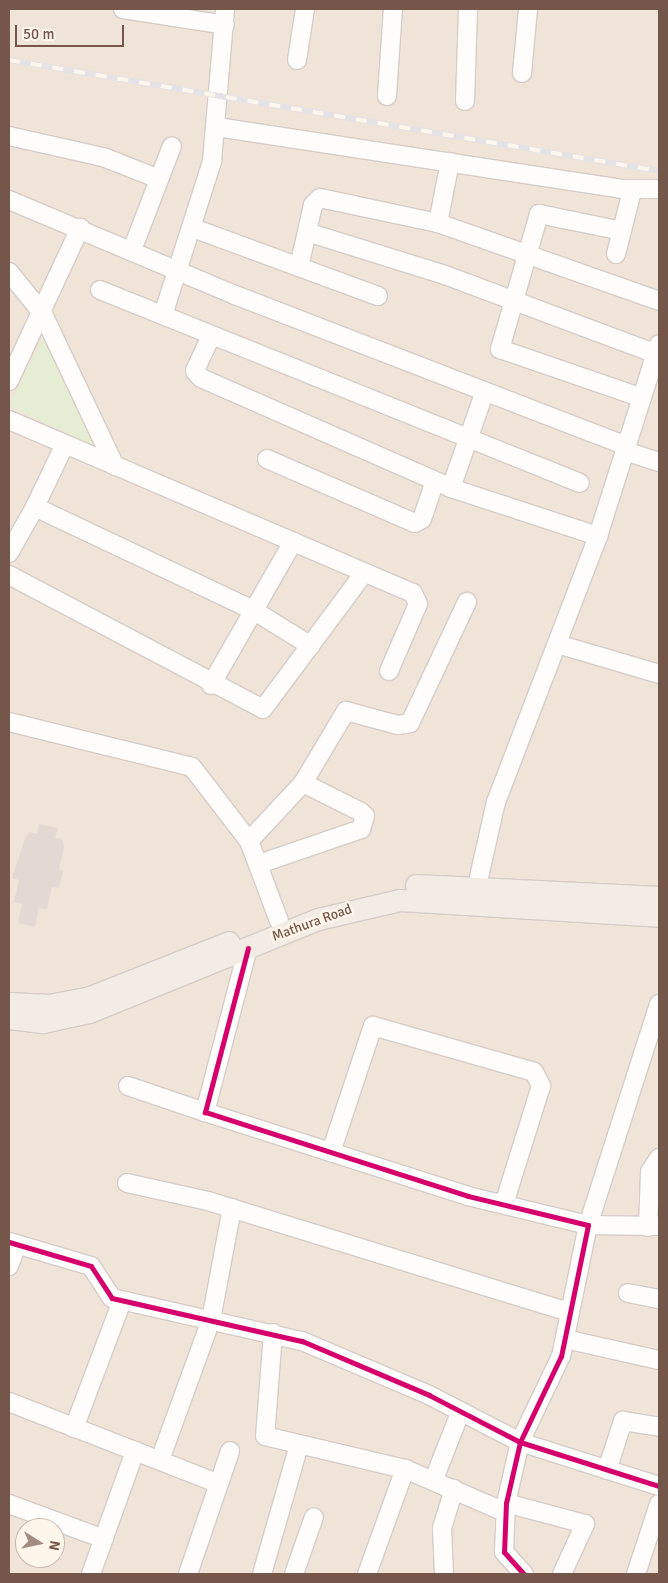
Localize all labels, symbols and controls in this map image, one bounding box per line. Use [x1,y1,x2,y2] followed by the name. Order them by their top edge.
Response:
[18,15,126,47] scale bar
[23,25,54,43] text: 50 m
[270,901,354,945] street label: Mathura Road
[15,1518,65,1568] north arrow
[45,1539,63,1552] text: N

